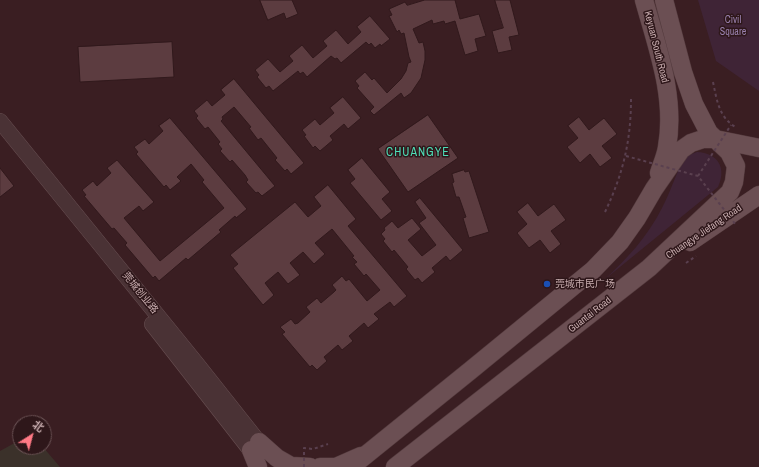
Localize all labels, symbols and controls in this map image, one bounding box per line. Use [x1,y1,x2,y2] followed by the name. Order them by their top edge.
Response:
[641,10,671,84] street label: Keyuan South Road
[720,14,746,38] park label: Civil Square
[386,146,450,160] district label: CHUANGYE
[664,202,744,262] street label: Chuangye Jiefang Road
[120,270,160,316] street label: 莞城创业路
[555,278,615,290] place label: 莞城市民广场
[542,279,552,289] marker: 莞城市民广场
[566,295,614,335] street label: Guantai Road
[12,415,52,455] north arrow
[30,417,47,435] text: 北

